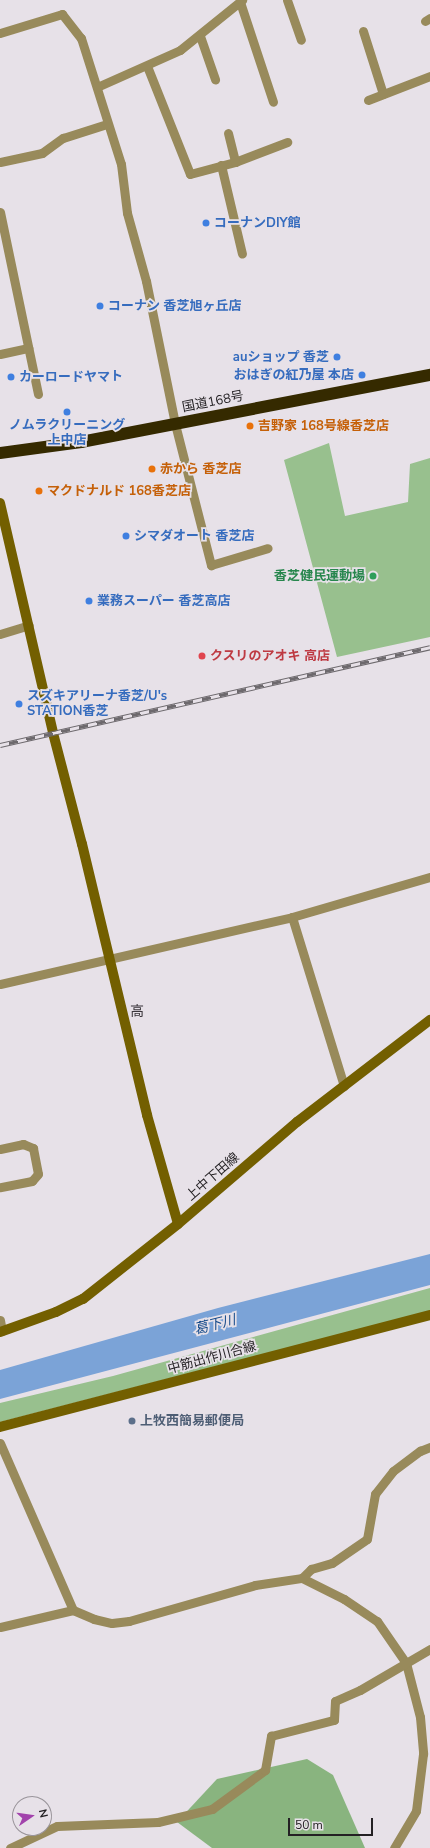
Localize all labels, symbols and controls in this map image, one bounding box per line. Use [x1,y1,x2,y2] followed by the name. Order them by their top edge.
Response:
[214,215,301,231] place label: コーナンDIY館
[201,218,211,228] marker: コーナンDIY館
[108,298,242,314] place label: コーナン 香芝旭ヶ丘店
[95,301,105,311] marker: コーナン 香芝旭ヶ丘店
[233,349,329,365] place label: auショップ 香芝
[332,352,342,362] marker: auショップ 香芝
[233,367,354,383] place label: おはぎの紅乃屋 本店
[19,369,123,385] place label: カーロードヤマト
[357,370,367,380] marker: おはぎの紅乃屋 本店
[6,372,16,382] marker: カーロードヤマト
[181,388,245,416] street label: 国道168号
[62,407,72,417] marker: ノムラクリーニング 上中店
[9,418,125,449] place label: ノムラクリーニング 上中店
[258,418,389,434] place label: 吉野家 168号線香芝店
[245,421,255,431] marker: 吉野家 168号線香芝店
[160,461,242,477] place label: 赤から 香芝店
[147,464,157,474] marker: 赤から 香芝店
[47,483,191,499] place label: マクドナルド 168香芝店
[34,486,44,496] marker: マクドナルド 168香芝店
[134,528,255,544] place label: シマダオート 香芝店
[121,531,131,541] marker: シマダオート 香芝店
[274,568,365,584] place label: 香芝健民運動場
[368,571,378,581] marker: 香芝健民運動場
[97,593,231,609] place label: 業務スーパー 香芝高店
[84,596,94,606] marker: 業務スーパー 香芝高店
[210,648,331,664] place label: クスリのアオキ 高店
[197,651,207,661] marker: クスリのアオキ 高店
[27,689,167,720] place label: スズキアリーナ香芝/U's STATION香芝
[14,699,24,709] marker: スズキアリーナ香芝/U's STATION香芝
[130,1004,144,1020] district label: 高
[183,1150,243,1204] street label: 上中下田線
[193,1312,237,1338] water label: 葛下川
[166,1339,258,1377] street label: 中筋出作川合線
[140,1413,244,1429] place label: 上牧西簡易郵便局
[127,1416,137,1426] marker: 上牧西簡易郵便局
[12,1796,52,1836] north arrow
[35,1808,51,1819] text: N
[290,1810,375,1836] scale bar
[295,1817,323,1833] text: 50 m

